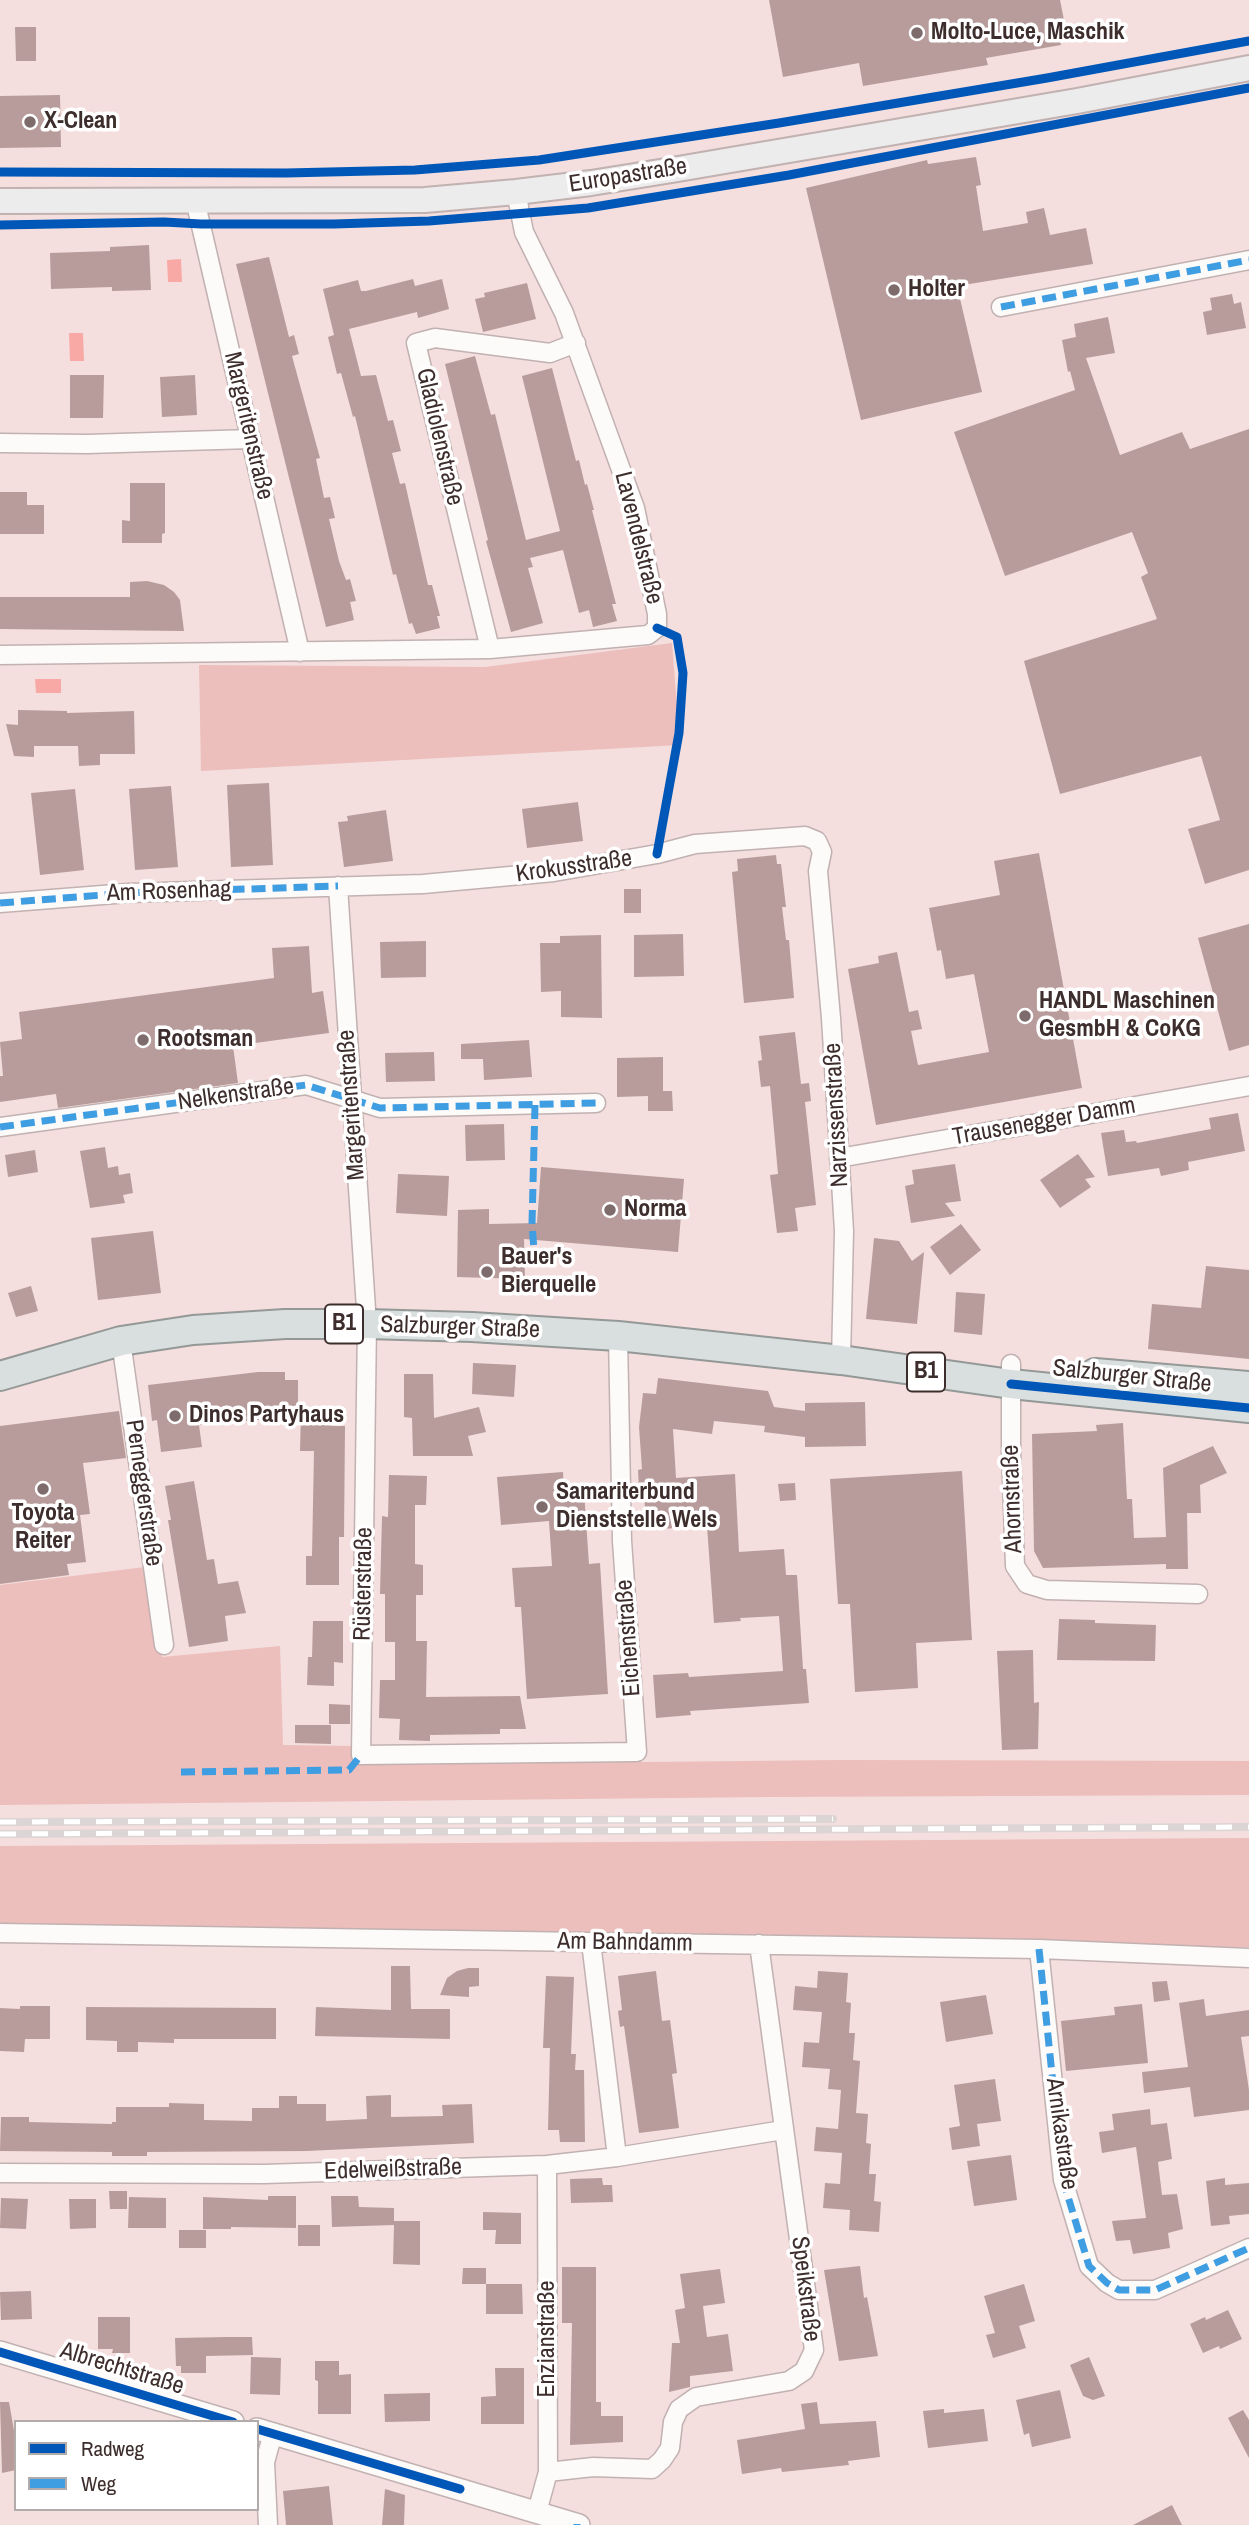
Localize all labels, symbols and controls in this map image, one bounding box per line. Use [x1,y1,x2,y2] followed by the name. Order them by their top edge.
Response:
[931,19,1125,47] place label: Molto-Luce, Maschik
[909,25,925,41] marker: Molto-Luce, Maschik
[44,108,117,136] place label: X-Clean
[22,114,38,130] marker: X-Clean
[567,152,689,200] street label: Europastraße
[908,276,965,304] place label: Holter
[886,282,902,298] marker: Holter
[217,349,279,503] street label: Margeritenstraße
[409,366,469,508] street label: Gladiolenstraße
[608,469,668,607] street label: Lavendelstraße
[514,845,634,889] street label: Krokusstraße
[106,875,232,909] street label: Am Rosenhag
[1039,988,1215,1044] place label: HANDL Maschinen GesmbH & CoKG
[1017,1008,1033,1024] marker: HANDL Maschinen GesmbH & CoKG
[157,1026,253,1054] place label: Rootsman
[332,1029,372,1181] street label: Margeritenstraße
[135,1032,151,1048] marker: Rootsman
[819,1042,855,1188] street label: Narzissenstraße
[176,1073,296,1117] street label: Nelkenstraße
[950,1092,1138,1152] street label: Trausenegger Damm
[624,1196,686,1224] place label: Norma
[602,1202,618,1218] marker: Norma
[501,1244,596,1300] place label: Bauer's Bierquelle
[479,1264,495,1280] marker: Bauer's Bierquelle
[325,1304,363,1344] road number: B1
[380,1311,540,1345] street label: Salzburger Straße
[907,1352,945,1392] road number: B1
[1051,1354,1213,1400] street label: Salzburger Straße
[189,1402,344,1430] place label: Dinos Partyhaus
[167,1408,183,1424] marker: Dinos Partyhaus
[118,1418,168,1568] street label: Perneggerstraße
[997,1444,1029,1554] street label: Ahornstraße
[556,1479,718,1535] place label: Samariterbund Dienststelle Wels
[35,1481,51,1497] marker: Toyota Reiter
[534,1499,550,1515] marker: Samariterbund Dienststelle Wels
[11,1500,75,1556] place label: Toyota Reiter
[349,1527,379,1641] street label: Rüsterstraße
[611,1579,647,1697] street label: Eichenstraße
[557,1927,693,1959] street label: Am Bahndamm
[1039,2076,1083,2192] street label: Arnikastraße
[324,2153,462,2187] street label: Edelweißstraße
[784,2235,826,2343] street label: Speikstraße
[534,2280,562,2398] street label: Enzianstraße
[57,2337,187,2401] street label: Albrechtstraße
[14,2420,259,2511] legend
[81,2434,144,2463] text: Radweg
[81,2469,116,2498] text: Weg

